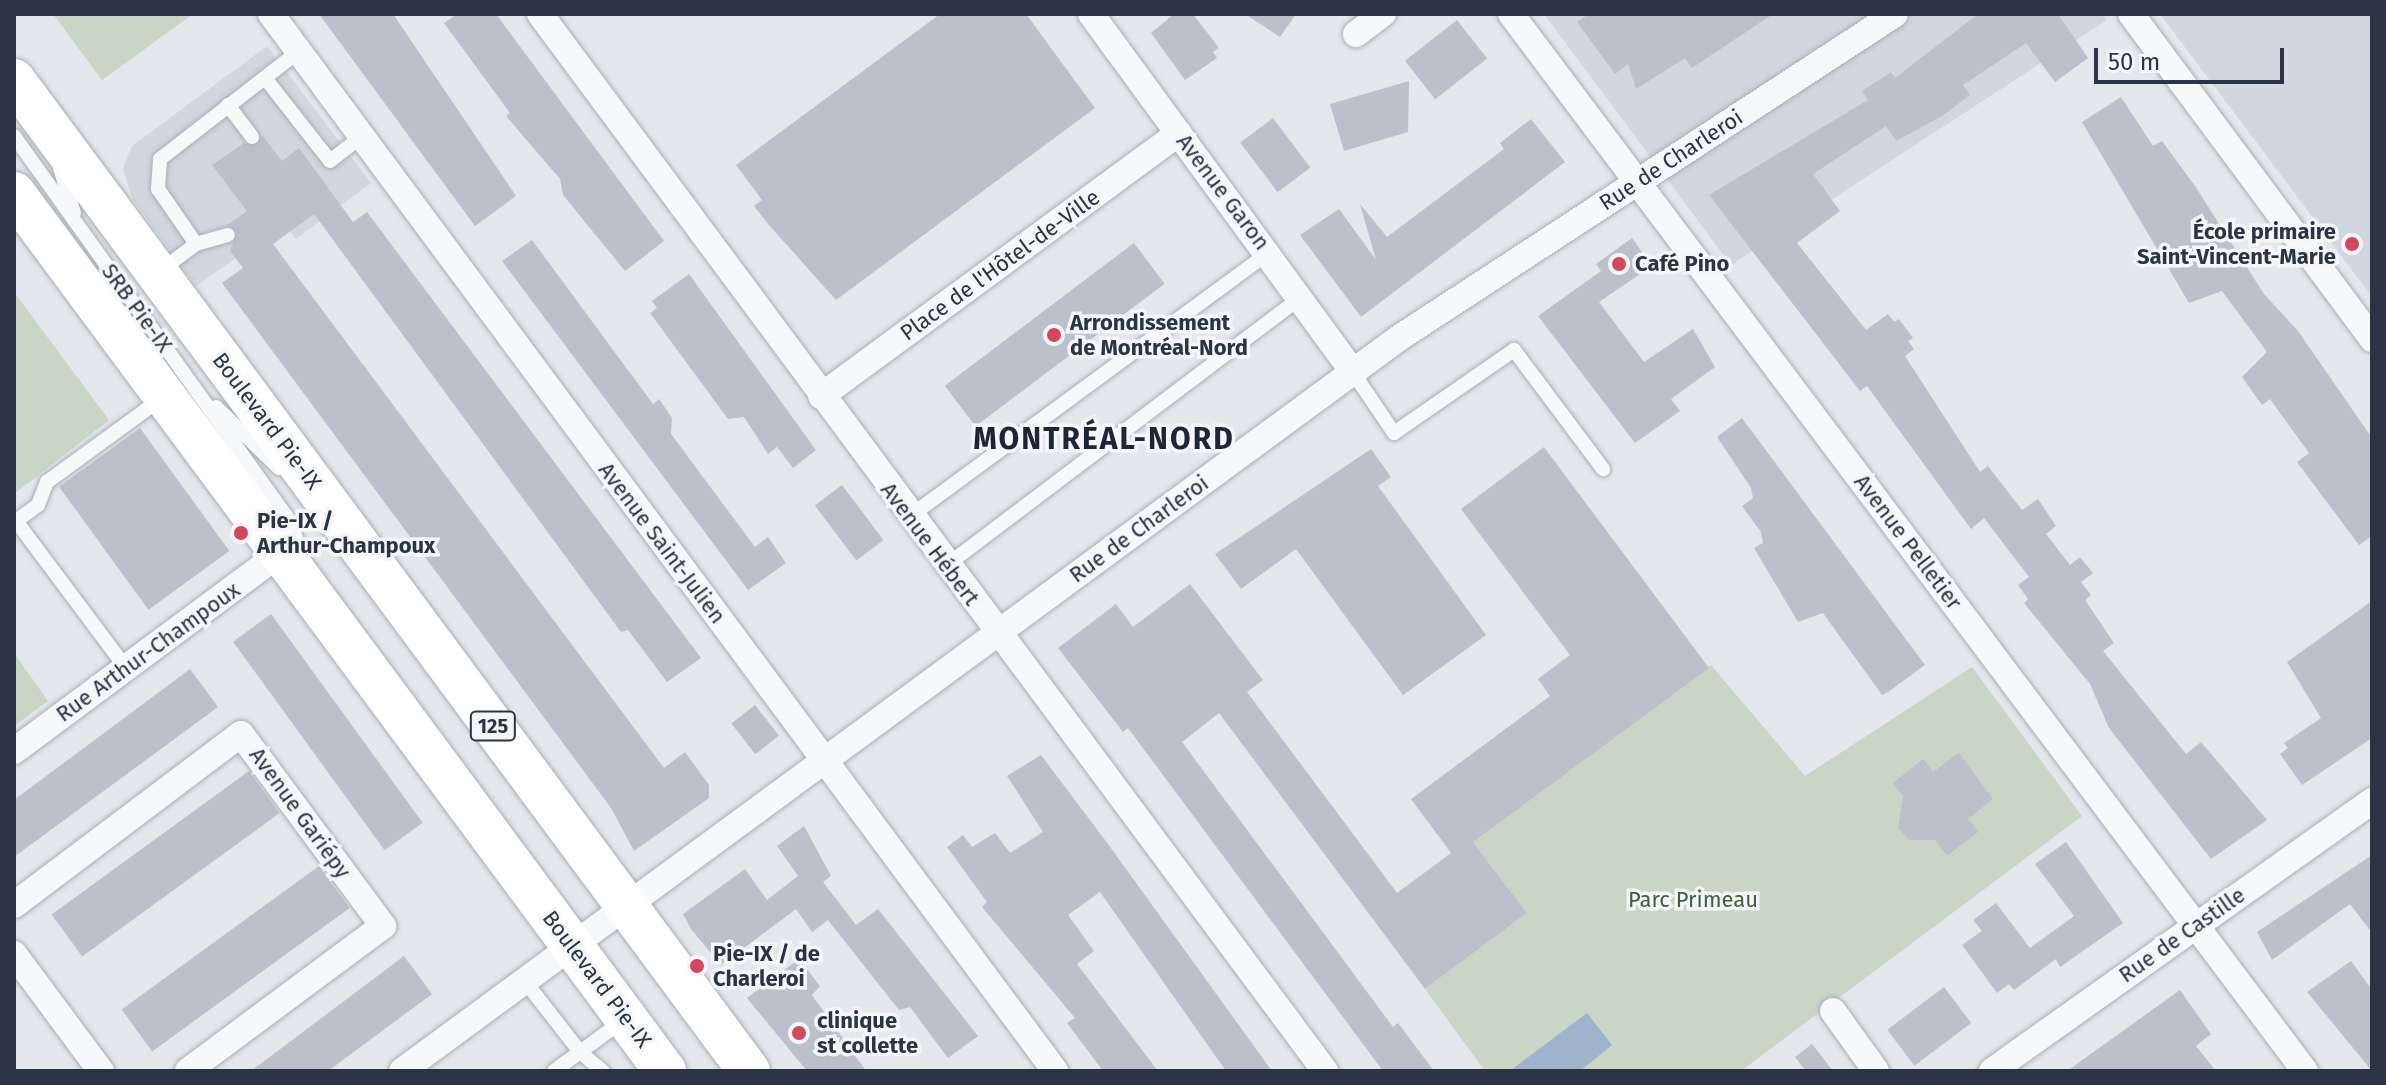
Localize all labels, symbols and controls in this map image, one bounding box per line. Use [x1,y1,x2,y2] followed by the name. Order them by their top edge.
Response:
[2098,32,2288,82] scale bar
[2108,48,2160,76] text: 50 m
[1594,104,1748,216] street label: Rue de Charleroi
[1171,129,1275,255] street label: Avenue Garon
[895,184,1105,346] street label: Place de l'Hôtel-de-Ville
[2137,218,2336,270] place label: École primaire Saint-Vincent-Marie
[2343,235,2361,253] marker: École primaire Saint-Vincent-Marie
[1635,251,1729,277] place label: Café Pino
[1610,255,1628,273] marker: Café Pino
[96,259,178,357] street label: SRB Pie-IX
[1070,309,1248,360] place label: Arrondissement de Montréal-Nord
[1045,326,1063,344] marker: Arrondissement de Montréal-Nord
[207,347,327,495] street label: Boulevard Pie-IX
[973,421,1235,457] district label: MONTRÉAL-NORD
[593,457,731,629] street label: Avenue Saint-Julien
[1849,469,1967,615] street label: Avenue Pelletier
[1064,470,1214,588] street label: Rue de Charleroi
[875,477,985,611] street label: Avenue Hébert
[257,507,435,558] place label: Pie-IX / Arthur-Champoux
[232,524,250,542] marker: Pie-IX / Arthur-Champoux
[51,577,245,727] street label: Rue Arthur-Champoux
[469,710,517,742] road number: 125
[244,742,356,884] street label: Avenue Gariépy
[2114,882,2250,988] street label: Rue de Castille
[1628,887,1758,913] park label: Parc Primeau
[537,905,657,1053] street label: Boulevard Pie-IX
[713,940,820,992] place label: Pie-IX / de Charleroi
[688,957,706,975] marker: Pie-IX / de Charleroi
[817,1007,918,1058] place label: clinique st collette
[788,1022,810,1044] marker: clinique st collette

